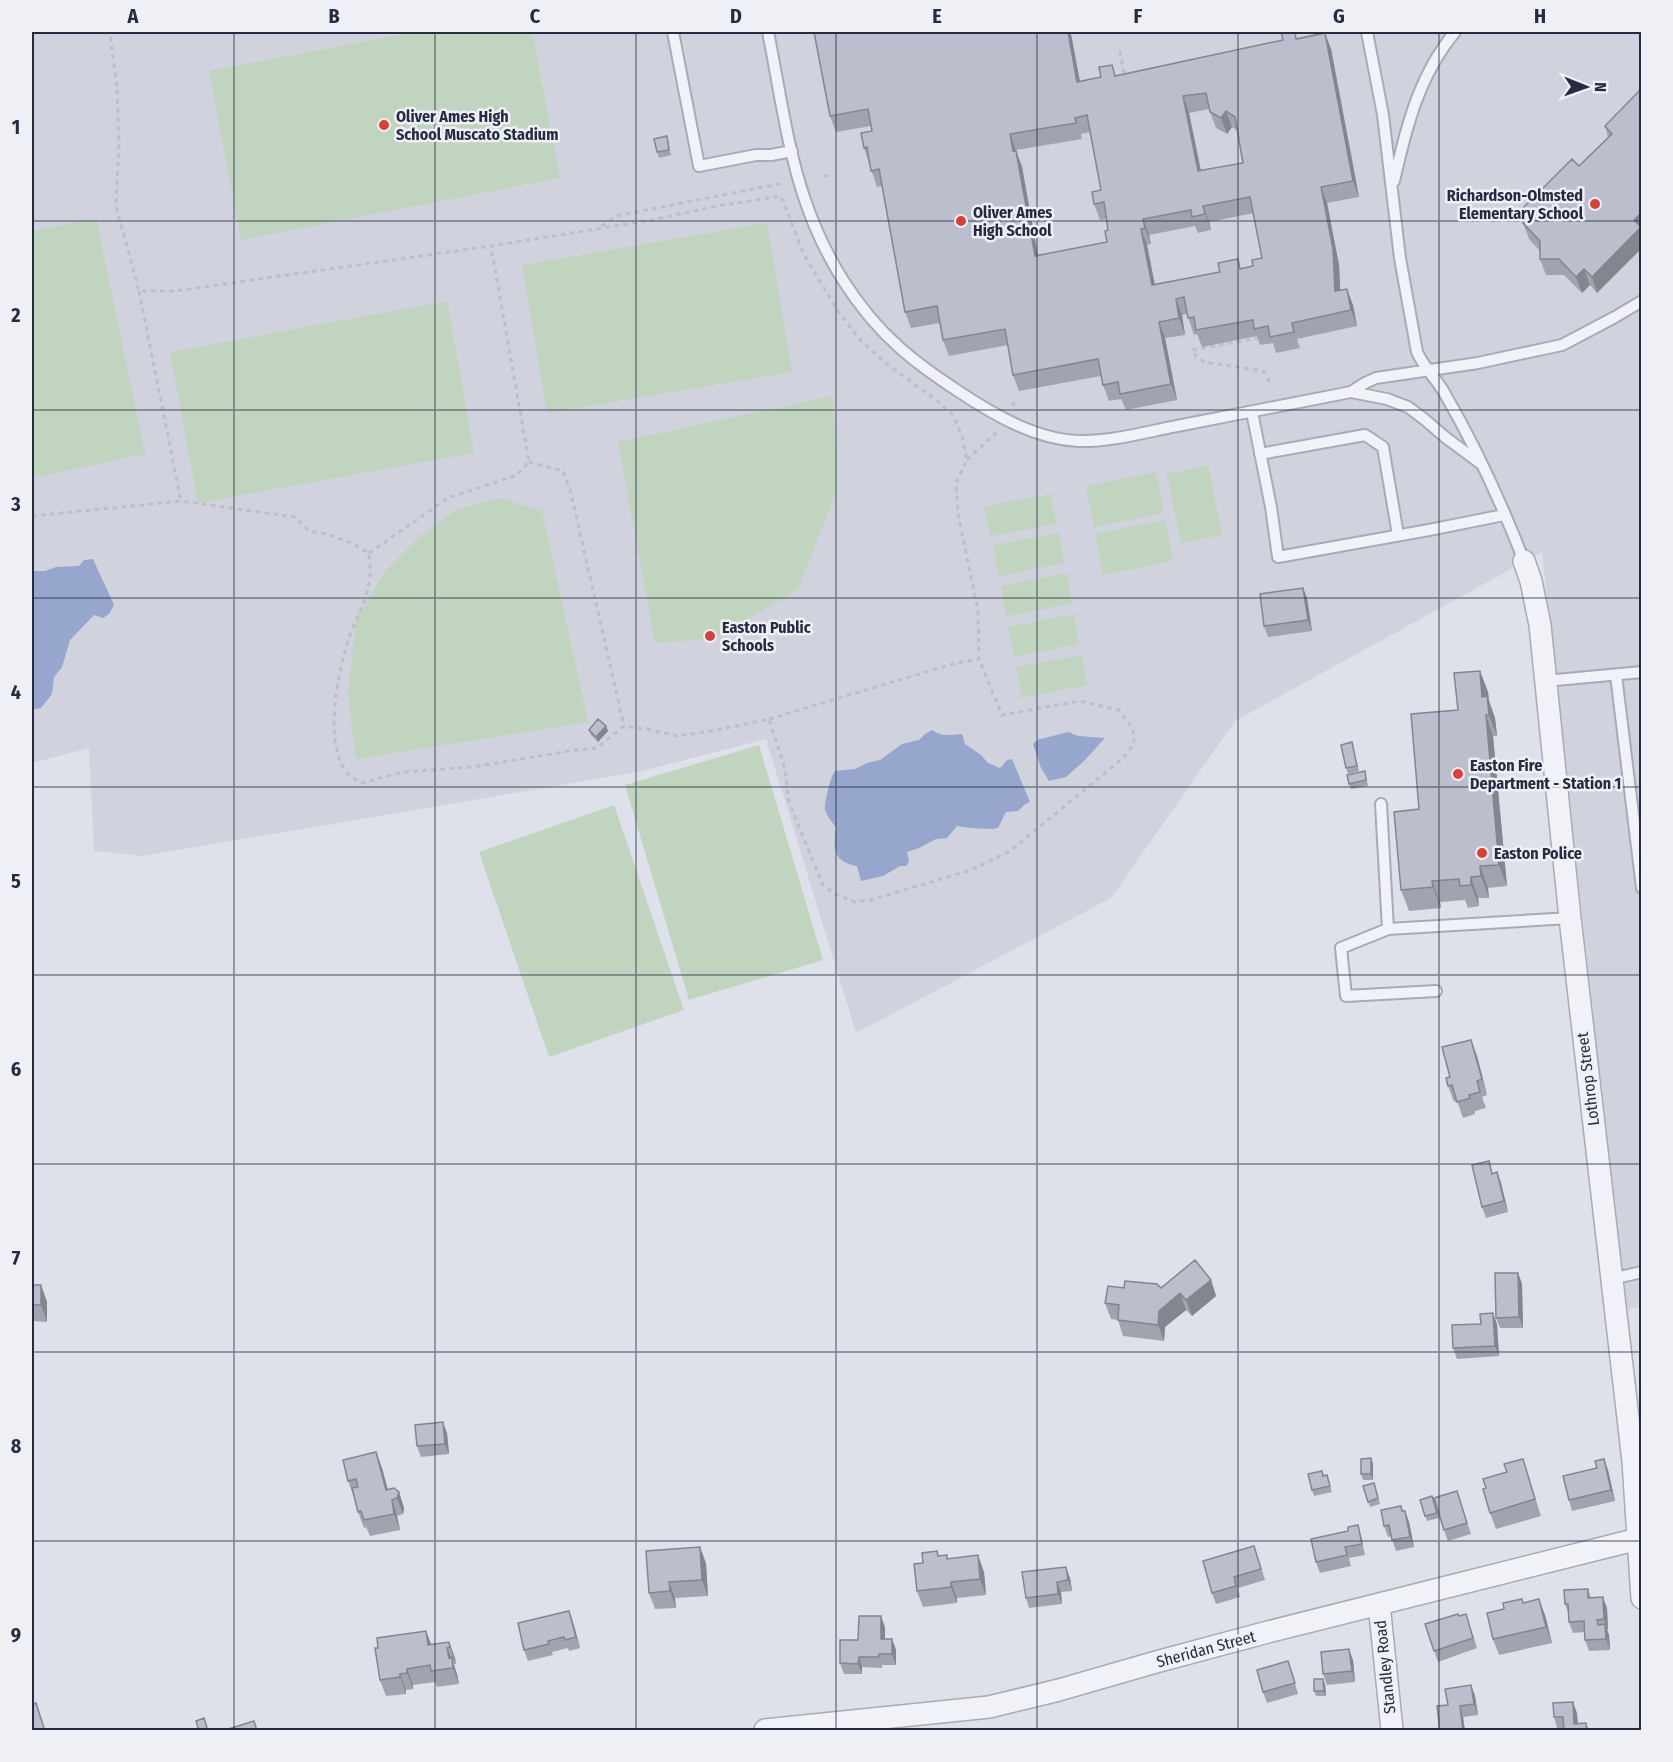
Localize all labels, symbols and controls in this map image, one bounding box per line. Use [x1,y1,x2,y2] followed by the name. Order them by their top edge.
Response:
[127,4,140,28] text: A
[328,4,340,28] text: B
[530,4,541,28] text: C
[730,4,742,28] text: D
[932,4,942,28] text: E
[1134,4,1143,28] text: F
[1333,4,1345,28] text: G
[1534,4,1546,28] text: H
[1556,57,1616,117] north arrow
[1591,82,1610,92] text: N
[396,107,558,144] place label: Oliver Ames High School Muscato Stadium
[12,115,20,139] text: 1
[377,118,391,132] marker: Oliver Ames High School Muscato Stadium
[1447,186,1584,223] place label: Richardson-Olmsted Elementary School
[1588,197,1602,211] marker: Richardson-Olmsted Elementary School
[973,203,1052,240] place label: Oliver Ames High School
[954,214,968,228] marker: Oliver Ames High School
[10,303,21,327] text: 2
[10,492,21,516] text: 3
[722,618,811,655] place label: Easton Public Schools
[703,629,717,643] marker: Easton Public Schools
[11,680,21,704] text: 4
[1470,756,1621,793] place label: Easton Fire Department - Station 1
[1451,767,1465,781] marker: Easton Fire Department - Station 1
[1494,844,1582,863] place label: Easton Police
[1475,846,1489,860] marker: Easton Police
[11,869,21,893] text: 5
[1573,1030,1603,1127] street label: Lothrop Street
[11,1057,21,1081] text: 6
[12,1246,21,1270] text: 7
[11,1434,22,1458] text: 8
[1371,1619,1399,1715] street label: Standley Road
[11,1623,21,1647] text: 9
[1154,1626,1258,1671] street label: Sheridan Street

